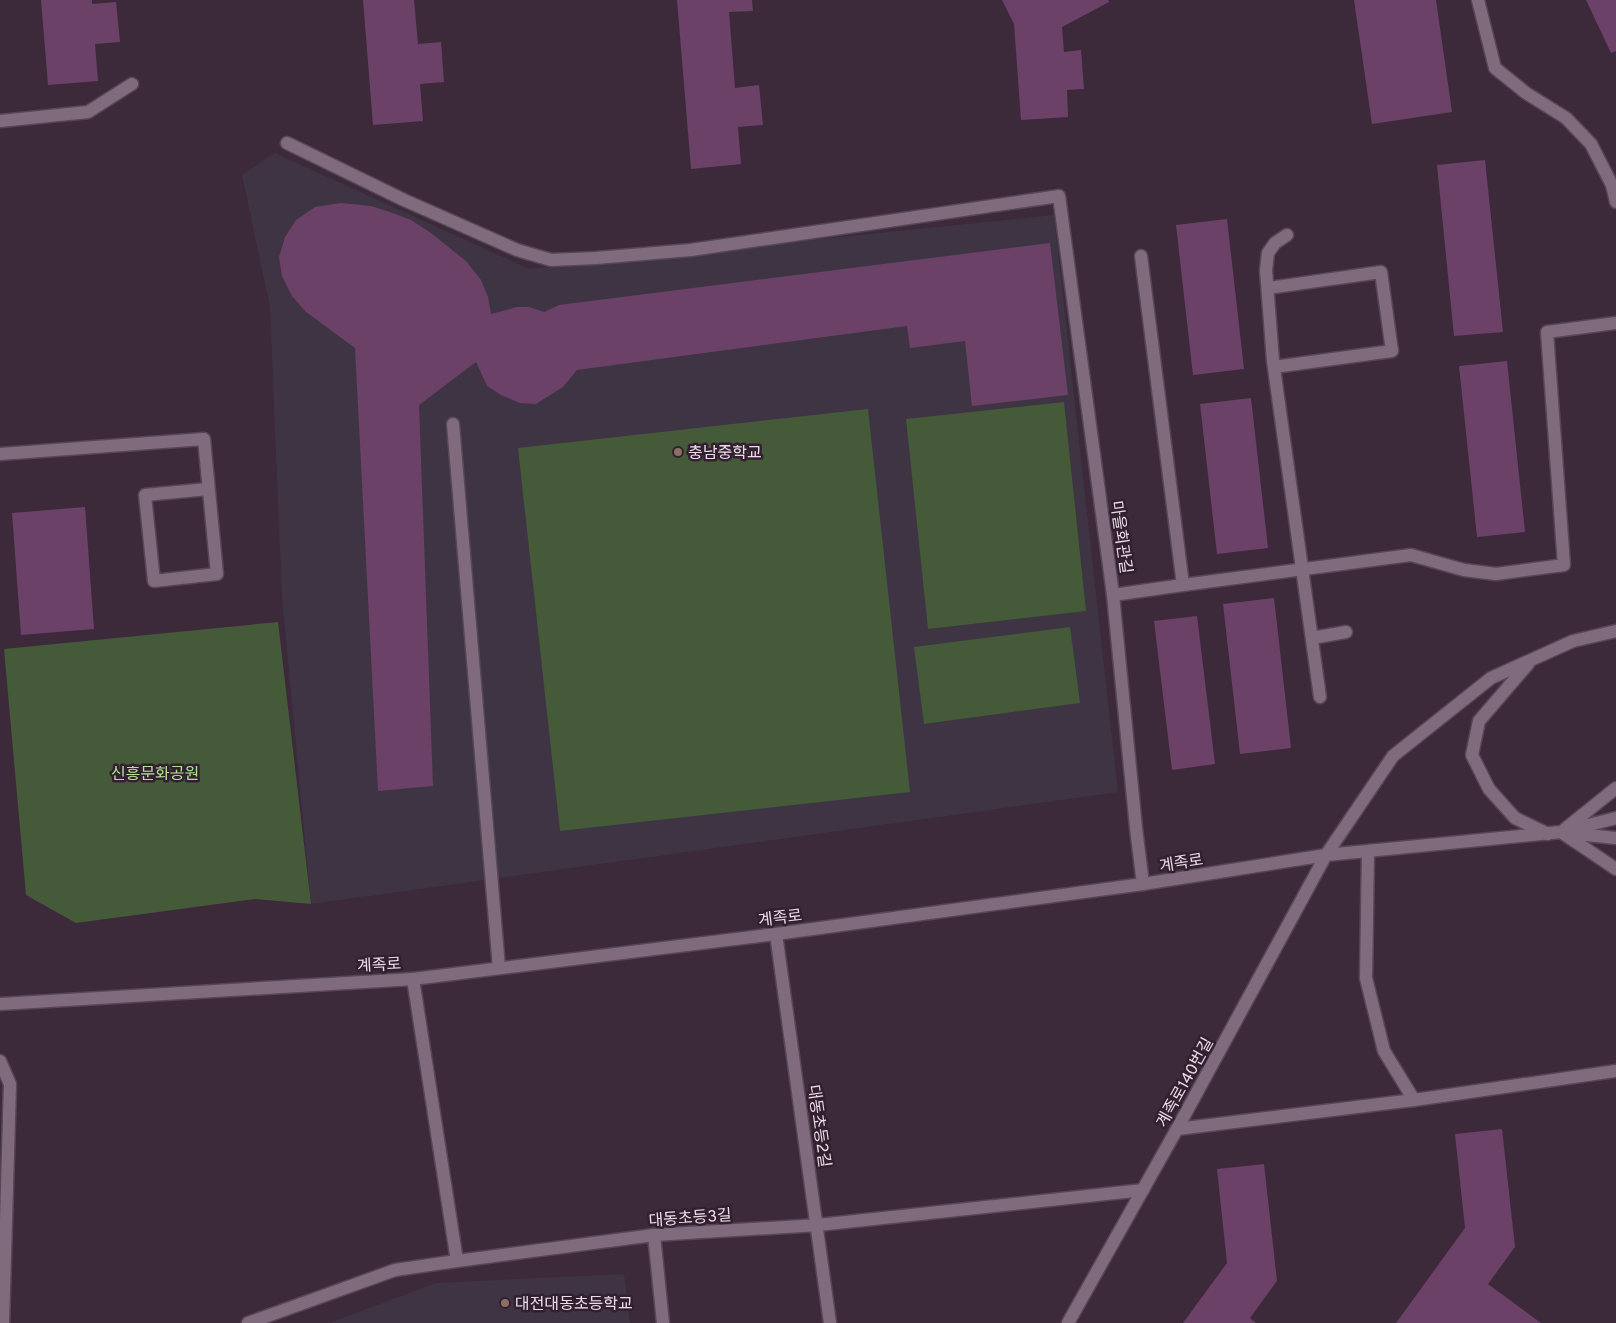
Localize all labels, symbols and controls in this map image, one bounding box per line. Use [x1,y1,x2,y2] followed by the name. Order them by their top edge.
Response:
[688,444,762,464] place label: 충남중학교
[672,446,684,458] marker: 충남중학교
[1105,499,1135,575] street label: 마을회관길
[111,765,199,785] park label: 신흥문화공원
[1158,851,1205,877] street label: 계족로
[757,906,804,932] street label: 계족로
[357,955,402,977] street label: 계족로
[1153,1035,1219,1131] street label: 계족로140번길
[802,1084,834,1169] street label: 대동초등2길
[648,1206,732,1232] street label: 대동초등3길
[515,1295,633,1315] place label: 대전대동초등학교
[499,1297,511,1309] marker: 대전대동초등학교

